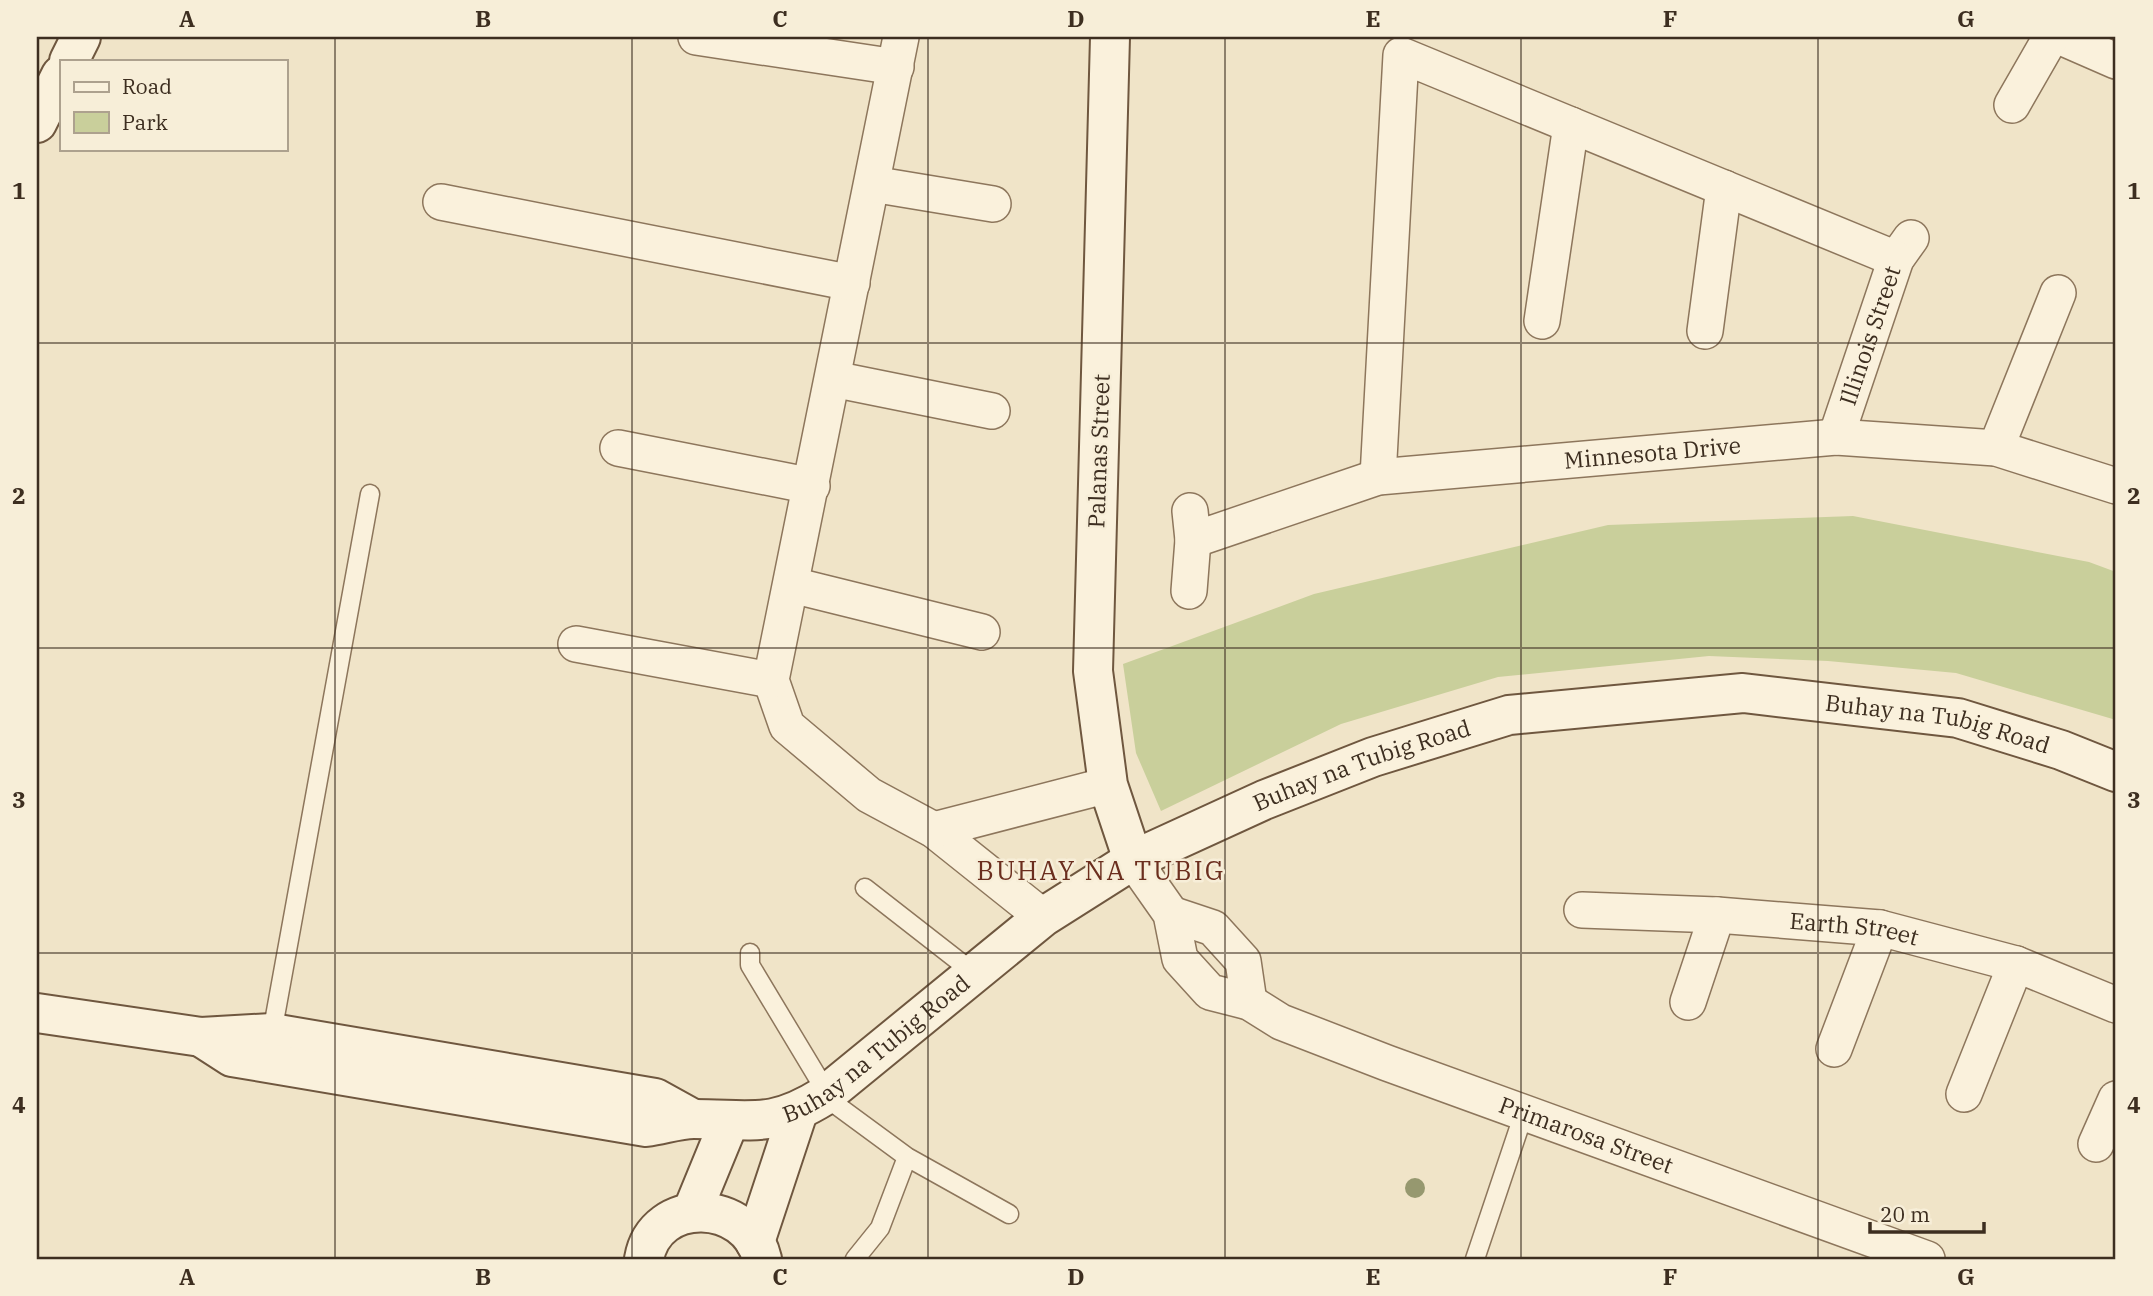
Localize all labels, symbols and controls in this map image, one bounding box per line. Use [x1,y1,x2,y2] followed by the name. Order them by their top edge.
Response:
[179,3,195,33] text: A
[475,3,491,33] text: B
[772,3,788,33] text: C
[1067,3,1085,33] text: D
[1365,3,1381,33] text: E
[1663,3,1677,33] text: F
[1957,3,1975,33] text: G
[60,60,287,150] legend
[122,72,172,100] text: Road
[122,108,169,136] text: Park
[12,175,26,205] text: 1
[2127,175,2141,205] text: 1
[1832,262,1907,409] street label: Illinois Street
[1080,373,1116,529] street label: Palanas Street
[1563,429,1742,475] street label: Minnesota Drive
[12,480,26,510] text: 2
[2127,480,2141,510] text: 2
[1824,687,2054,760] street label: Buhay na Tubig Road
[1248,712,1474,817] street label: Buhay na Tubig Road
[12,784,26,814] text: 3
[2127,784,2141,814] text: 3
[977,853,1225,887] district label: BUHAY NA TUBIG
[1788,905,1922,952] street label: Earth Street
[778,967,975,1129] street label: Buhay na Tubig Road
[12,1089,26,1119] text: 4
[1495,1089,1678,1180] street label: Primarosa Street
[2127,1089,2141,1119] text: 4
[1870,1191,1983,1235] scale bar
[1880,1200,1930,1228] text: 20 m
[179,1261,195,1291] text: A
[475,1261,491,1291] text: B
[772,1261,788,1291] text: C
[1067,1261,1085,1291] text: D
[1365,1261,1381,1291] text: E
[1663,1261,1677,1291] text: F
[1957,1261,1975,1291] text: G

